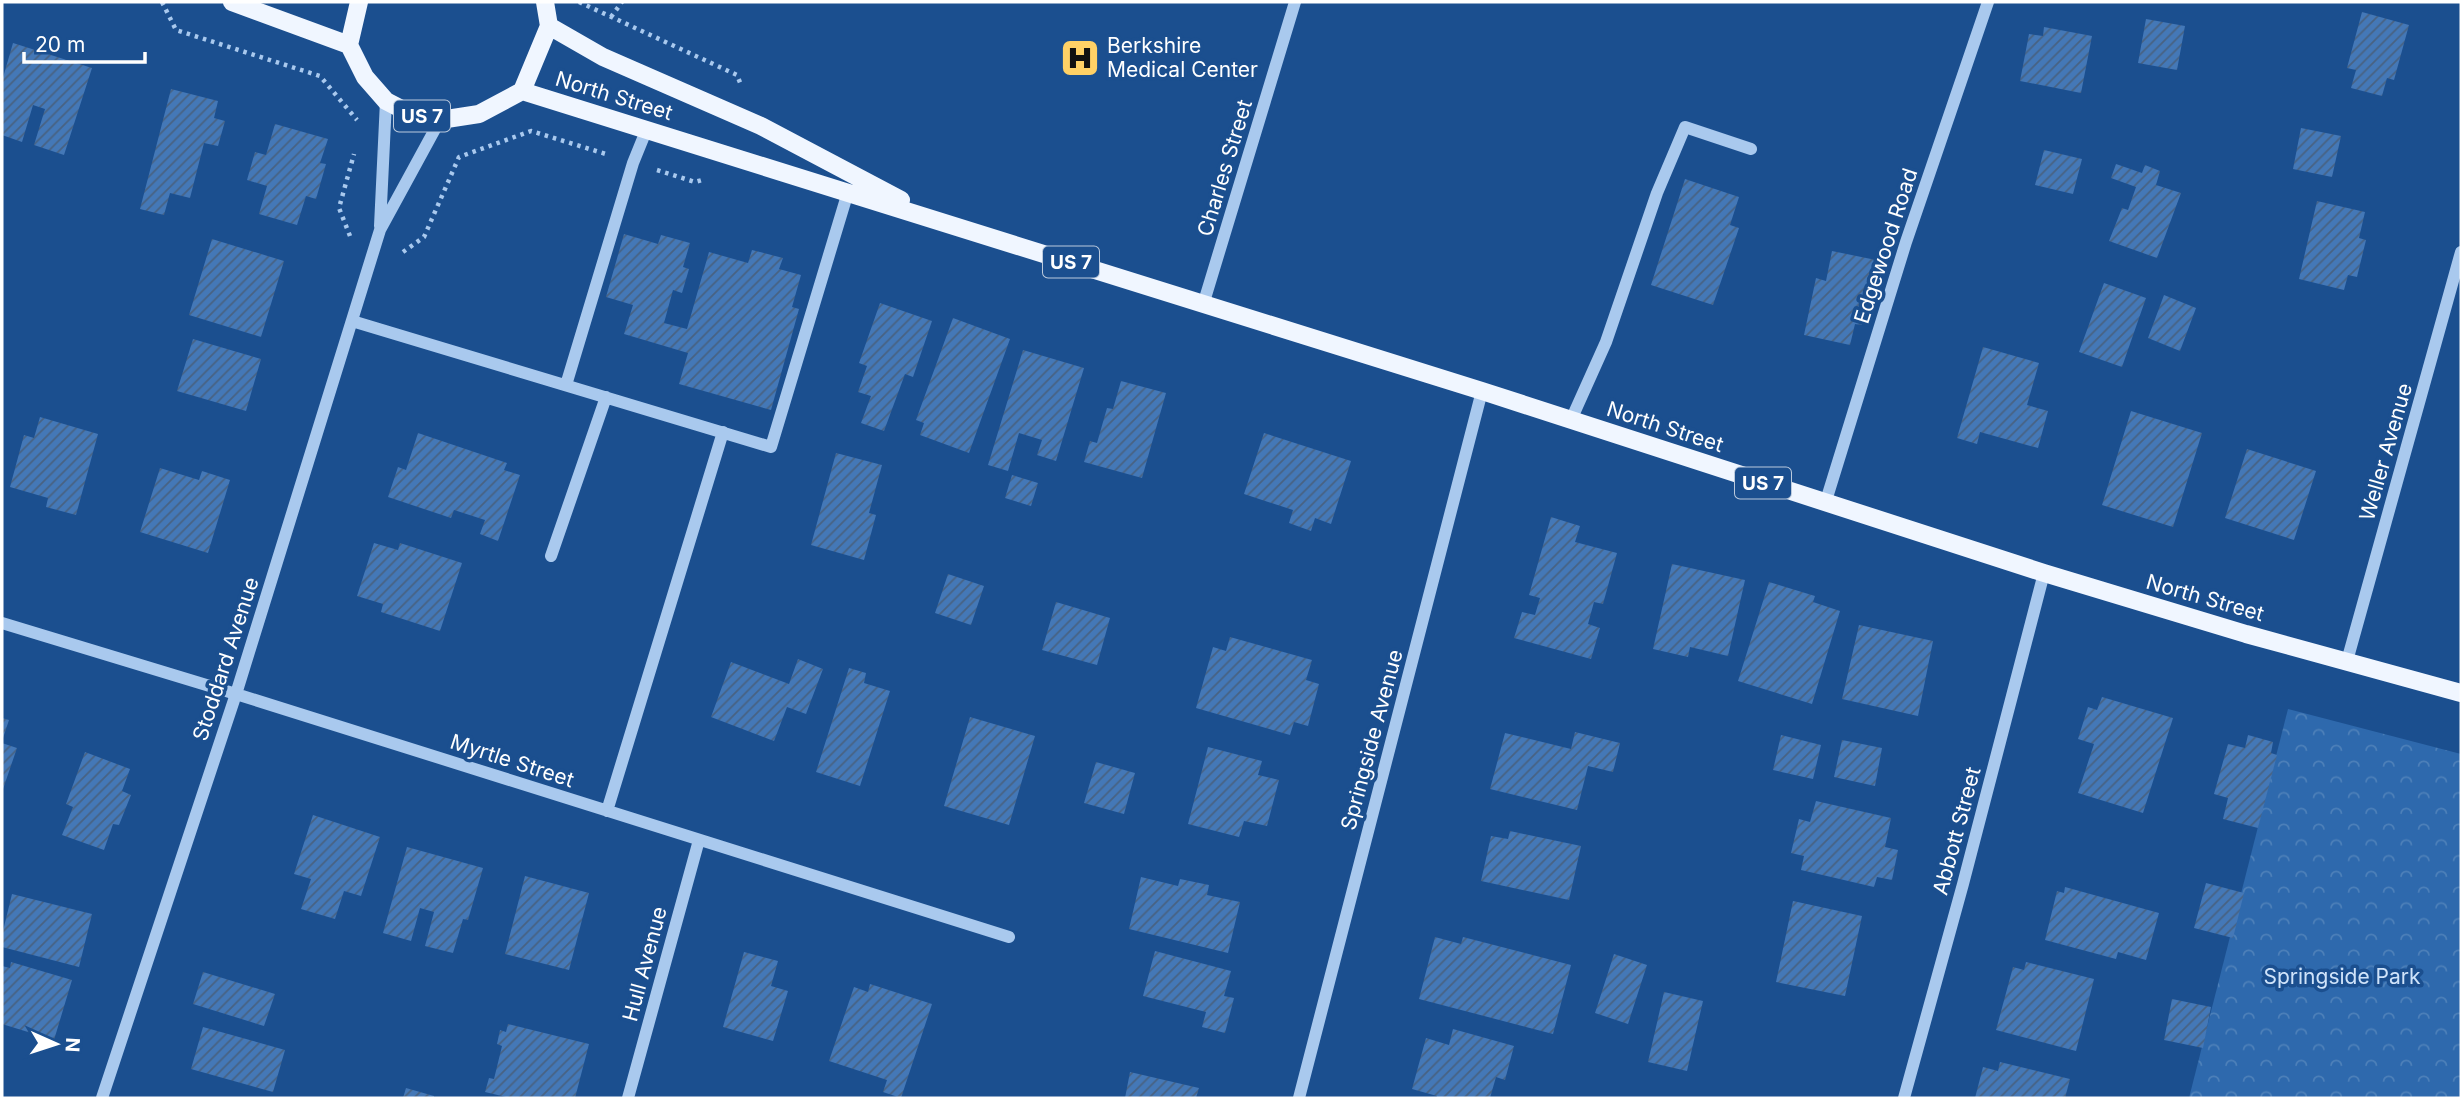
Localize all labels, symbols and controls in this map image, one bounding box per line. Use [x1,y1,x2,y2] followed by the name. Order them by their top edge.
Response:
[24,21,145,65] scale bar
[35,32,85,57] text: 20 m
[1107,33,1258,82] place label: Berkshire Medical Center
[1059,37,1101,79] hospital icon: Berkshire Medical Center
[553,66,676,125] street label: North Street
[1192,96,1257,239] street label: Charles Street
[394,100,450,132] road number: US 7
[1849,165,1922,327] street label: Edgewood Road
[1043,246,1099,278] road number: US 7
[2354,380,2417,523] street label: Weller Avenue
[1604,396,1727,457] street label: North Street
[1735,468,1791,498] road number: US 7
[2143,569,2267,626] street label: North Street
[187,574,264,744] street label: Stoddard Avenue
[1335,647,1408,833] street label: Springside Avenue
[447,729,577,792] street label: Myrtle Street
[1927,764,1986,897] street label: Abbott Street
[617,904,672,1024] street label: Hull Avenue
[2263,964,2421,989] park label: Springside Park
[21,1009,91,1079] north arrow
[61,1037,84,1053] text: N

